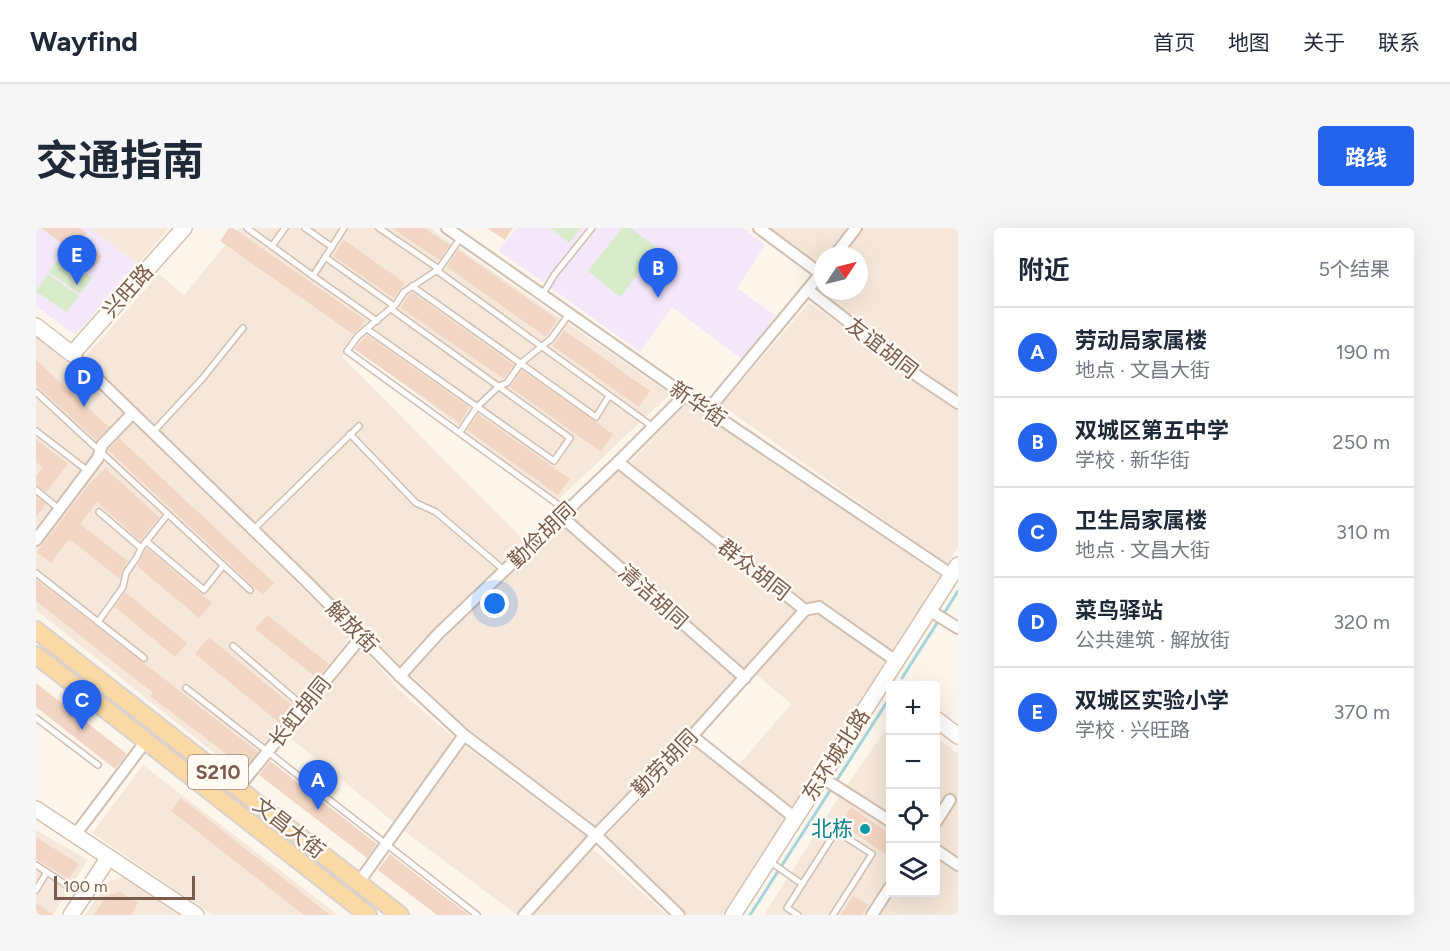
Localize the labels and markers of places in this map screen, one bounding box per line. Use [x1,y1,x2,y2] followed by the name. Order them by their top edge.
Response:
[58,236,96,285] pin: E
[638,248,678,298] pin: B
[64,358,104,407] pin: D
[62,680,102,730] pin: C
[298,760,338,810] pin: A
[811,816,853,841] place label: 北栋
[858,822,872,836] marker: 北栋

